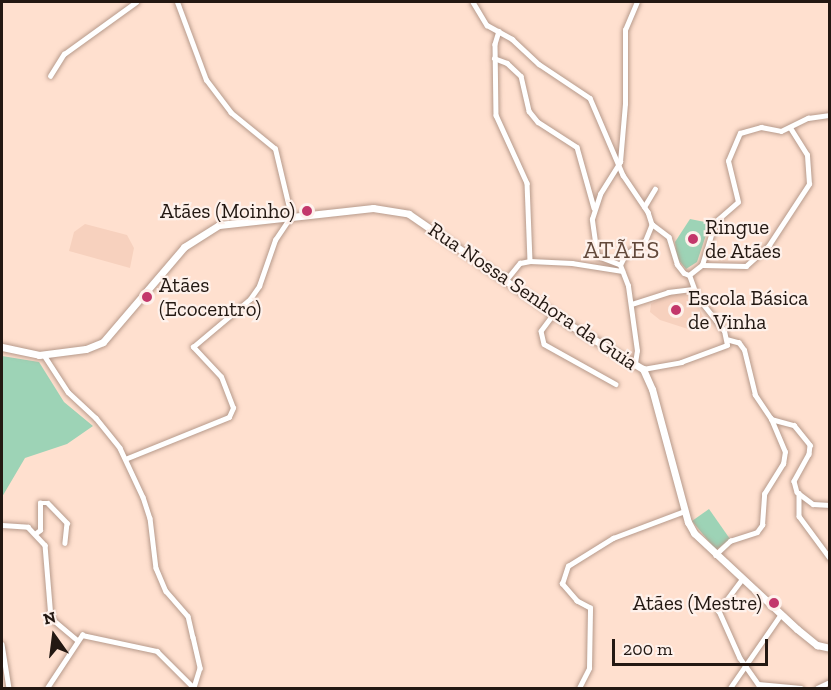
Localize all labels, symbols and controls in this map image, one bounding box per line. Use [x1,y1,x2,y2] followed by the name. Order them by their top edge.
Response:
[160,198,295,224] place label: Atães (Moinho)
[300,204,314,218] marker: Atães (Moinho)
[705,214,782,264] place label: Ringue de Atães
[424,217,642,375] street label: Rua Nossa Senhora da Guia
[686,232,700,246] marker: Ringue de Atães
[583,236,661,264] district label: ATÃES
[159,272,261,322] place label: Atães (Ecocentro)
[688,285,808,335] place label: Escola Básica de Vinha
[140,290,154,304] marker: Atães (Ecocentro)
[669,303,683,317] marker: Escola Básica de Vinha
[633,590,762,616] place label: Atães (Mestre)
[767,596,781,610] marker: Atães (Mestre)
[24,606,84,666] north arrow
[41,607,58,629] text: N
[615,627,771,665] scale bar
[623,638,673,660] text: 200 m

